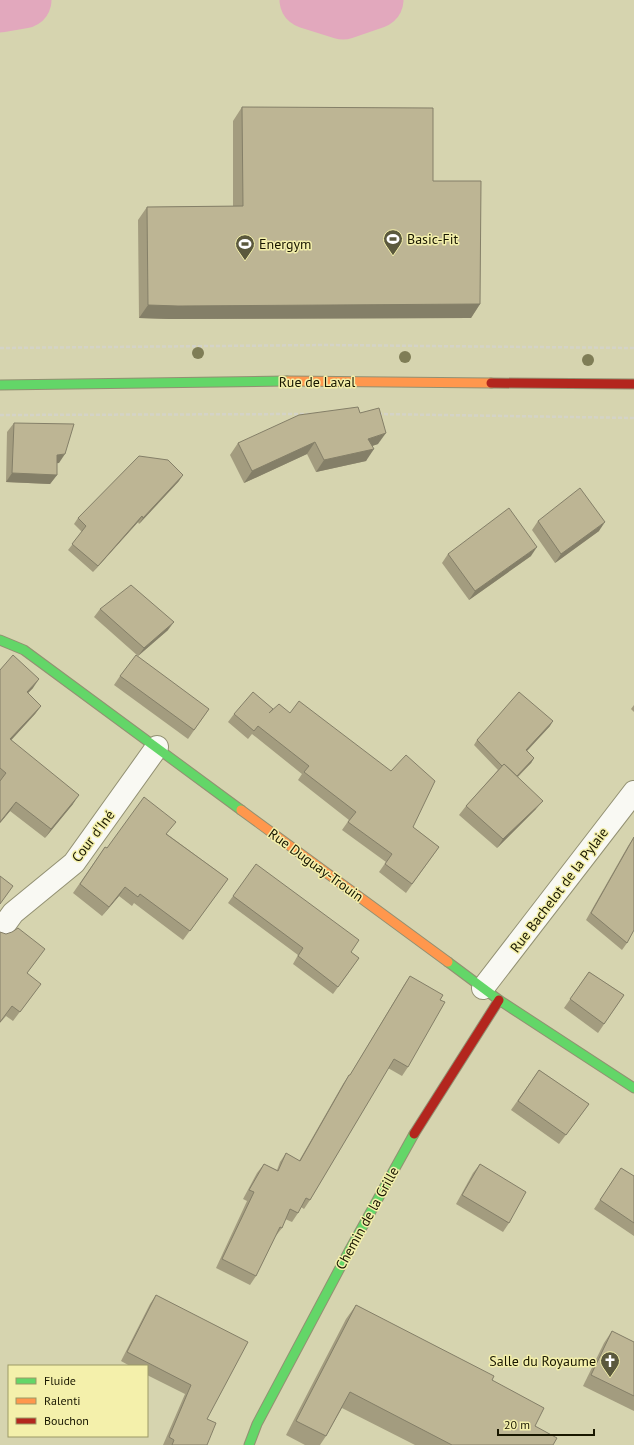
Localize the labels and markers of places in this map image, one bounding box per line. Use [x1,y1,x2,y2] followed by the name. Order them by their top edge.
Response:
[382,228,404,256] sports icon: Basic-Fit
[407,230,458,248] place label: Basic-Fit
[234,233,256,261] sports icon: Energym
[259,235,311,253] place label: Energym
[599,1350,621,1378] church icon: Salle du Royaume
[489,1352,596,1370] place label: Salle du Royaume

